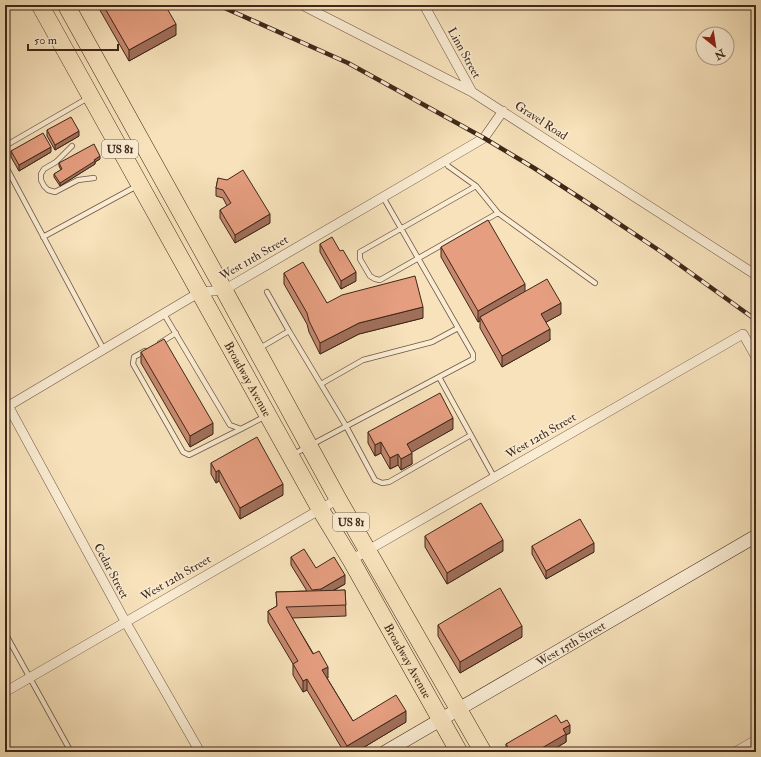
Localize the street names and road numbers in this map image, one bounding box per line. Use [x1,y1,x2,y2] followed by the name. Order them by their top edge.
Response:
[444,25,484,81] street label: Linn Street
[512,98,570,144] street label: Gravel Road
[102,140,138,158] road number: US 81
[216,232,291,284] street label: West 11th Street
[221,339,275,419] street label: Broadway Avenue
[502,410,579,463] street label: West 12th Street
[333,513,369,531] road number: US 81
[90,541,132,601] street label: Cedar Street
[137,552,214,605] street label: West 12th Street
[533,618,608,670] street label: West 15th Street
[381,621,435,701] street label: Broadway Avenue

